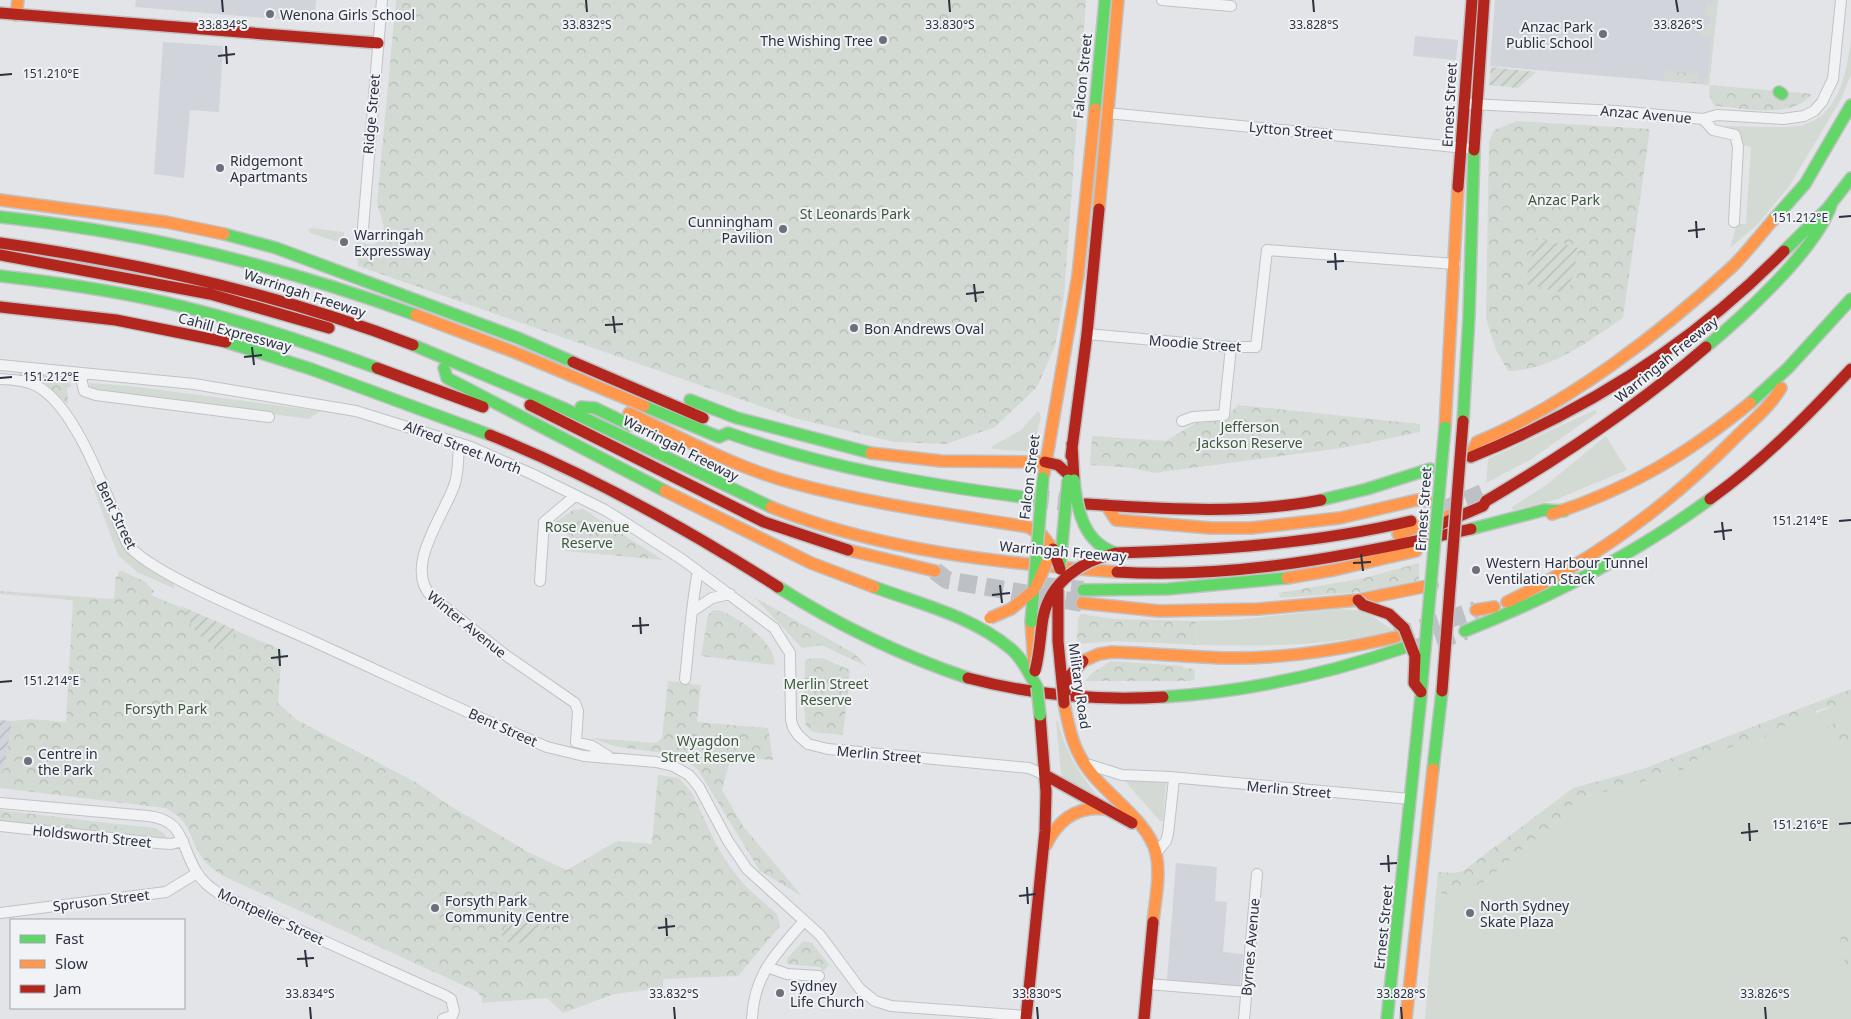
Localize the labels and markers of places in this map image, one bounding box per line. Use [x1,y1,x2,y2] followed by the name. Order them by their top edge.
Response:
[280,5,415,24] place label: Wenona Girls School
[264,8,276,20] marker: Wenona Girls School
[1506,17,1594,52] place label: Anzac Park Public School
[1597,28,1609,40] marker: Anzac Park Public School
[760,31,873,50] place label: The Wishing Tree
[877,34,889,46] marker: The Wishing Tree
[230,151,308,186] place label: Ridgemont Apartmants
[214,162,226,174] marker: Ridgemont Apartmants
[688,212,773,247] place label: Cunningham Pavilion
[777,223,789,235] marker: Cunningham Pavilion
[354,225,431,260] place label: Warringah Expressway
[338,236,350,248] marker: Warringah Expressway
[864,319,984,338] place label: Bon Andrews Oval
[848,322,860,334] marker: Bon Andrews Oval
[1486,553,1648,588] place label: Western Harbour Tunnel Ventilation Stack
[1470,564,1482,576] marker: Western Harbour Tunnel Ventilation Stack
[38,744,98,779] place label: Centre in the Park
[22,755,34,767] marker: Centre in the Park
[445,891,569,926] place label: Forsyth Park Community Centre
[1480,896,1570,931] place label: North Sydney Skate Plaza
[429,902,441,914] marker: Forsyth Park Community Centre
[1464,907,1476,919] marker: North Sydney Skate Plaza
[790,976,864,1011] place label: Sydney Life Church
[774,987,786,999] marker: Sydney Life Church

